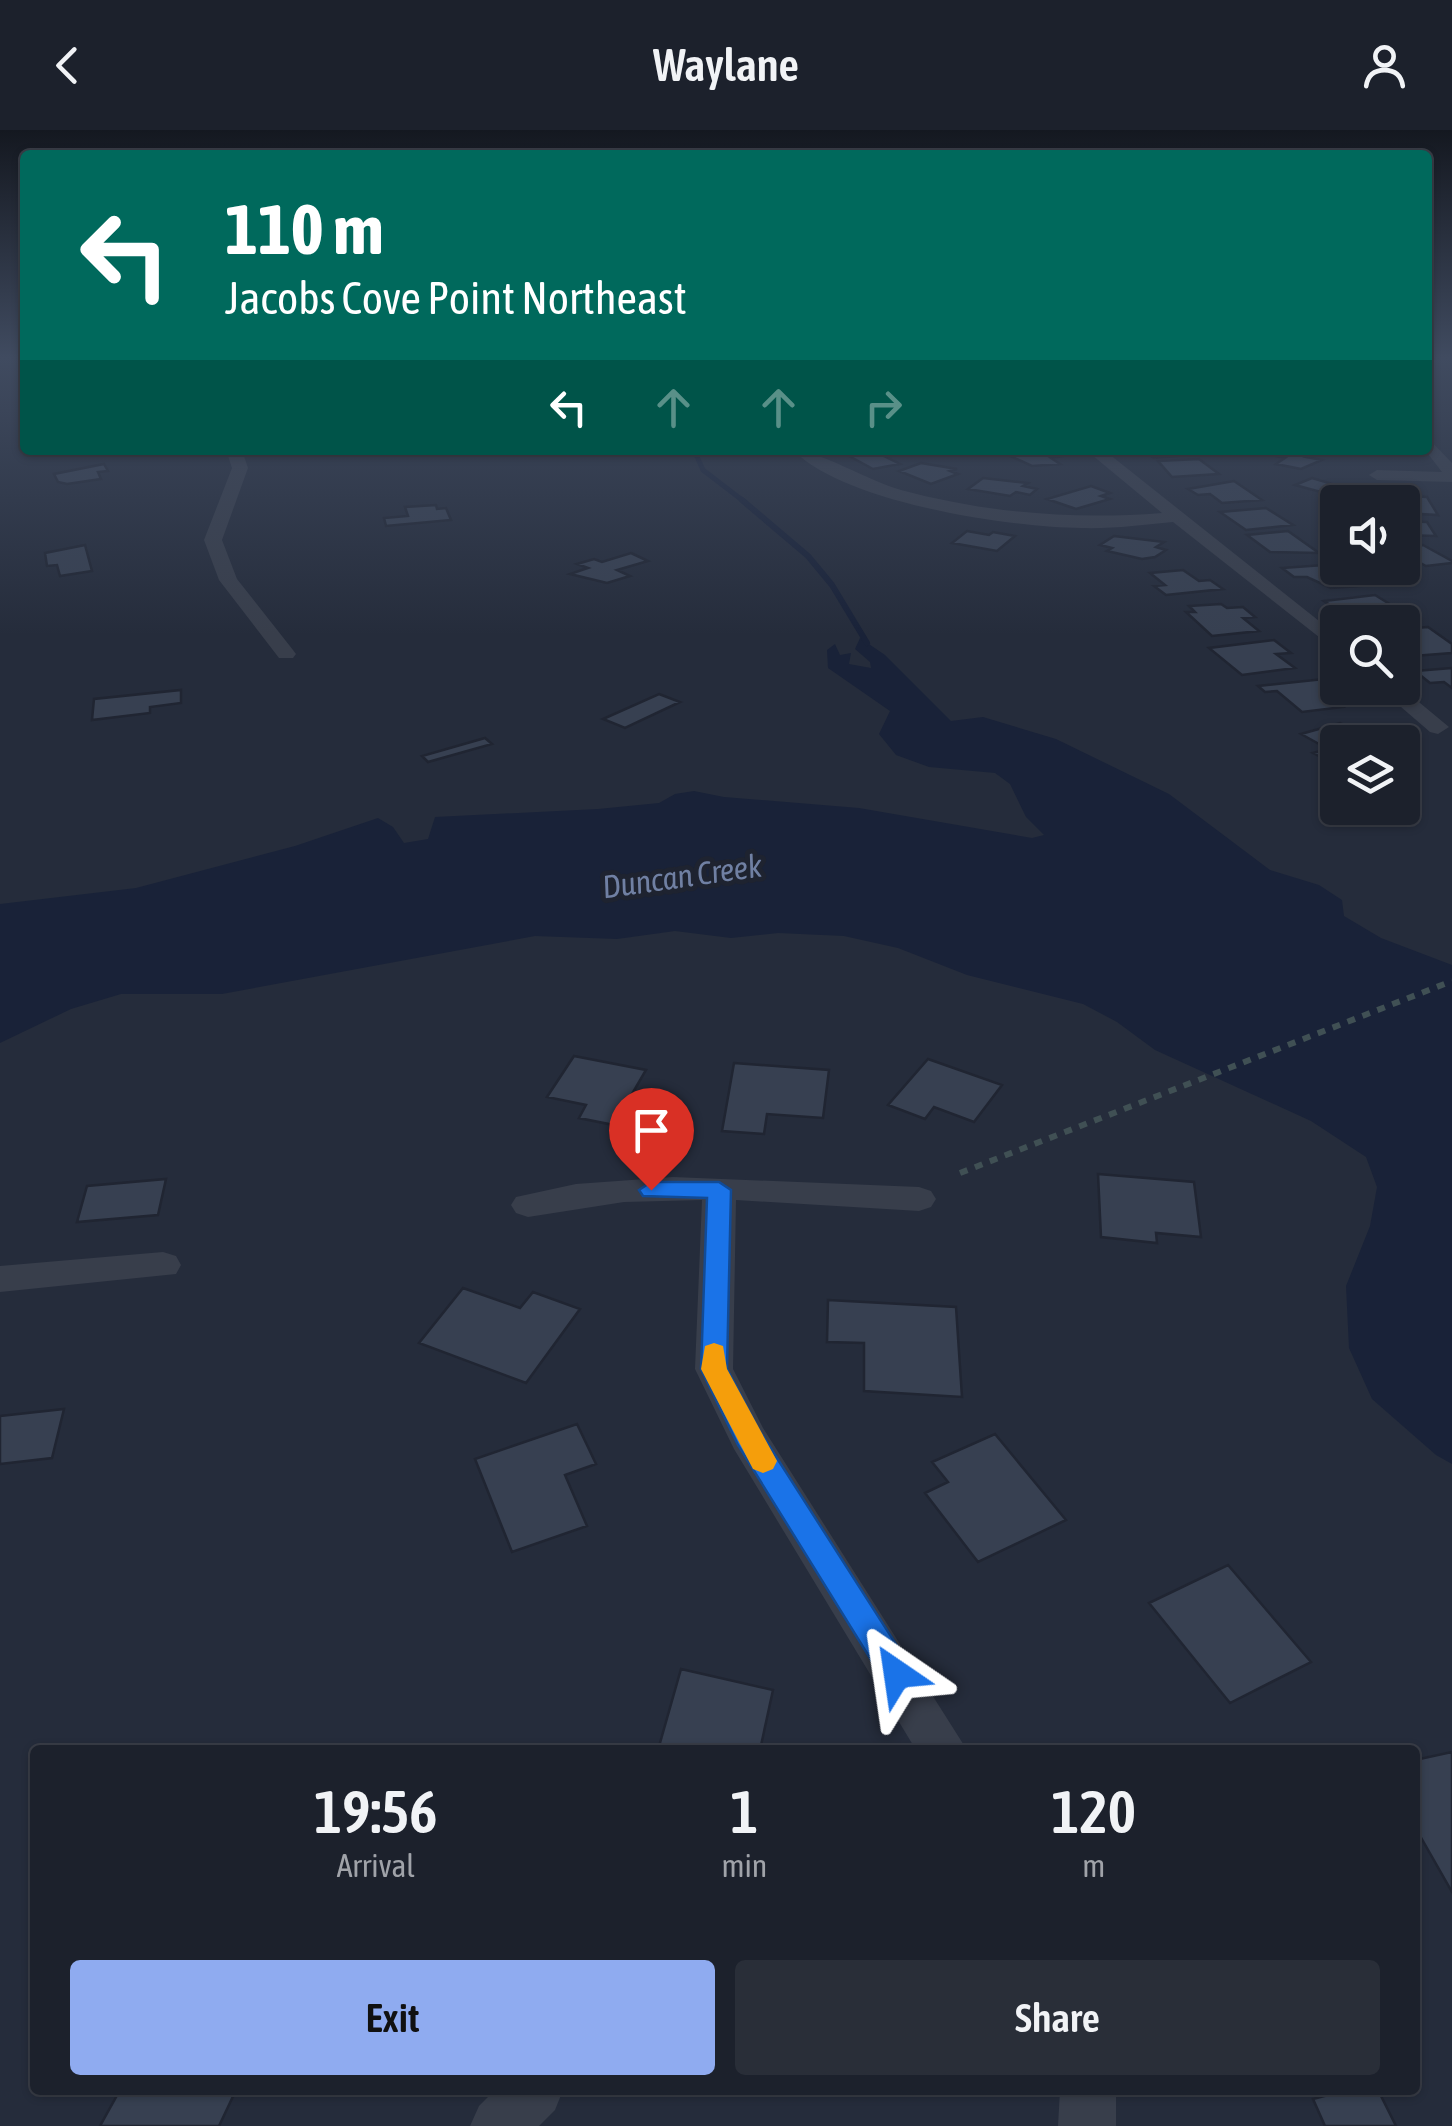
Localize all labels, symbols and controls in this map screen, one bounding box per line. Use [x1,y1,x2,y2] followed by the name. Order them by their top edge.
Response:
[40,38,95,93] icon: back
[1357,38,1412,93] icon: person
[653,39,799,91] text: Waylane
[225,189,384,269] text: 110 m
[60,190,190,320] icon: left
[225,272,687,324] text: Jacobs Cove Point Northeast
[541,380,596,435] icon: left
[646,380,701,435] icon: ahead
[751,380,806,435] icon: ahead
[856,380,911,435] icon: right
[1320,485,1420,825] map controls
[1320,485,1420,585] button: sound
[1320,605,1420,705] button: search
[1320,725,1420,825] button: layers
[600,846,765,906] water label: Duncan Creek
[609,1088,694,1191] pin
[624,1103,679,1158] icon: arrive
[845,1622,949,1726] position arrow
[314,1777,437,1846] text: 19:56
[730,1777,759,1846] text: 1
[1051,1777,1136,1846] text: 120
[337,1847,415,1884] text: Arrival
[721,1847,767,1884] text: min
[1082,1847,1105,1884] text: m
[70,1960,715,2075] button: Exit
[735,1960,1380,2075] button: Share

